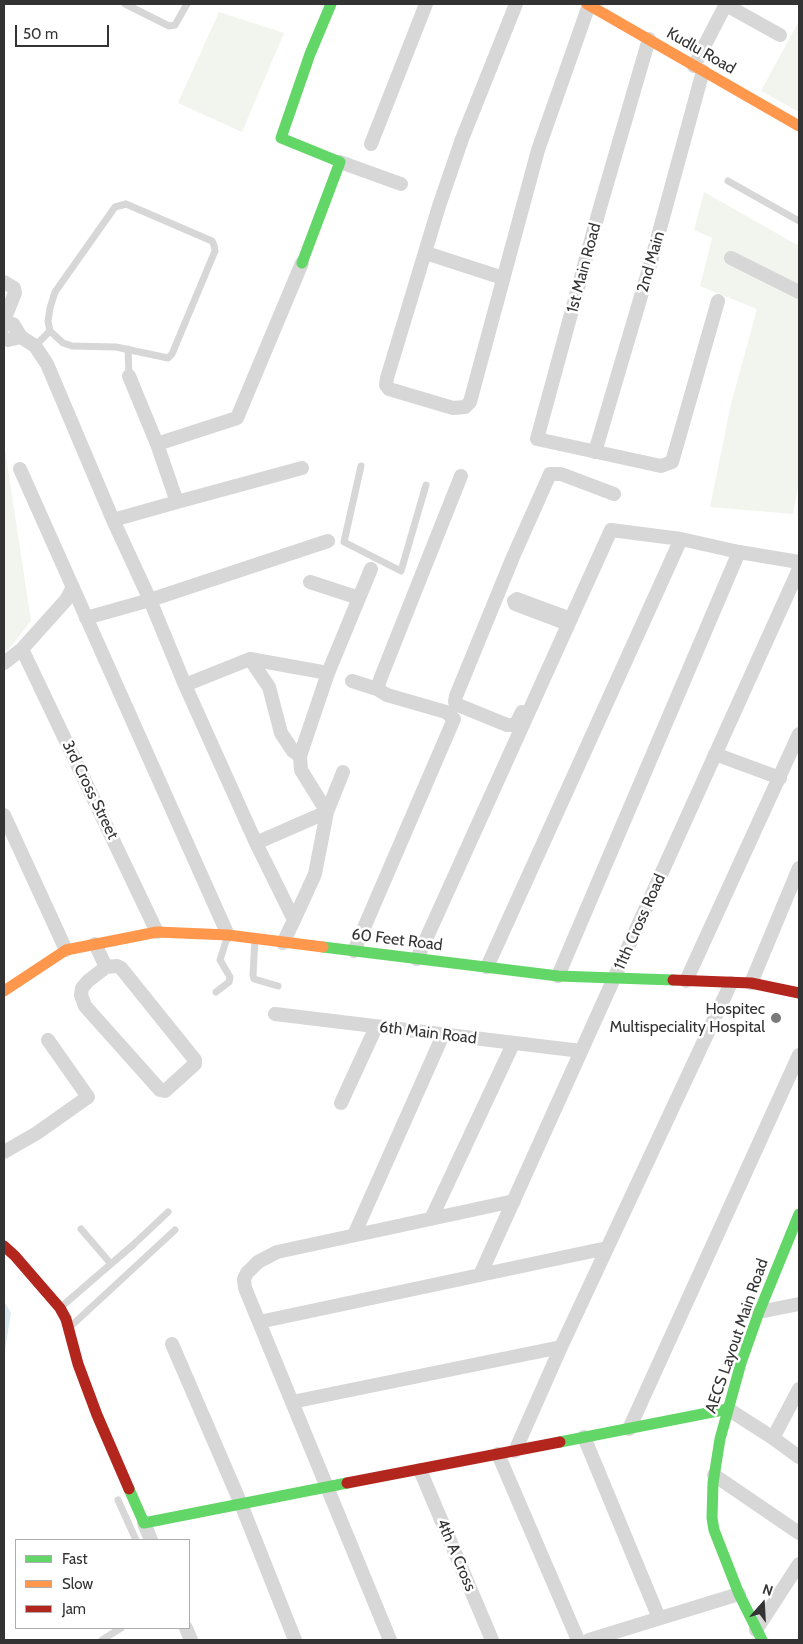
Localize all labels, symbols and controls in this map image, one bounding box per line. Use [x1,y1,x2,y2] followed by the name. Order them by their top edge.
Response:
[18,15,111,47] scale bar
[663,24,739,78] street label: Kudlu Road
[23,25,58,43] text: 50 m
[563,221,605,315] street label: 1st Main Road
[633,229,669,295] street label: 2nd Main
[58,738,122,842] street label: 3rd Cross Street
[610,871,670,973] street label: 11th Cross Road
[350,925,444,955] street label: 60 Feet Road
[609,999,765,1037] place label: Hospitec Multispeciality Hospital
[769,1011,783,1025] marker: Hospitec Multispeciality Hospital
[378,1018,478,1048] street label: 6th Main Road
[702,1256,772,1416] street label: AECS Layout Main Road
[432,1516,480,1594] street label: 4th A Cross
[15,1539,190,1629] legend
[62,1550,87,1568] text: Fast
[62,1575,93,1593] text: Slow
[738,1579,788,1629] north arrow
[760,1580,775,1600] text: N
[62,1600,86,1618] text: Jam

